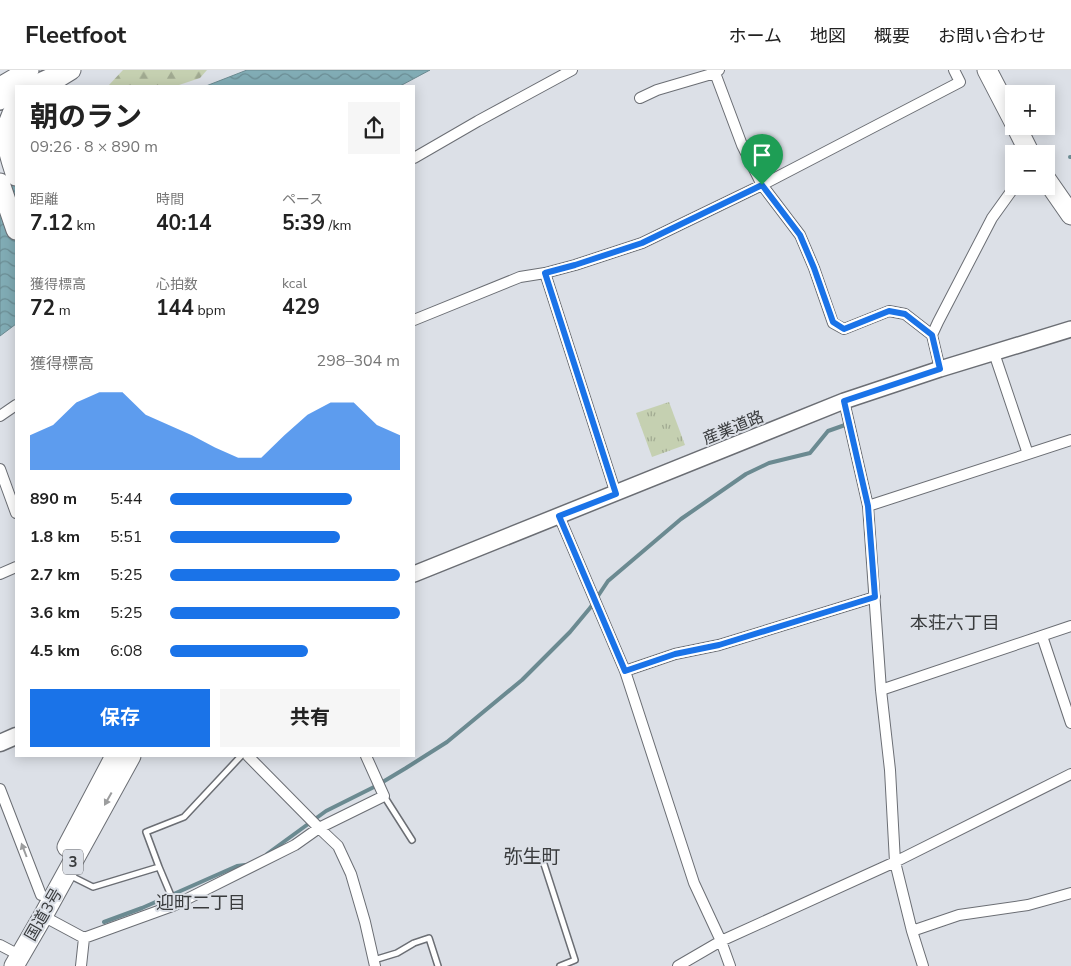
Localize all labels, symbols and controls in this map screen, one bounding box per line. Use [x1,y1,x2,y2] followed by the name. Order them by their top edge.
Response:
[25,19,126,51] text: Fleetfoot
[729,24,782,48] text: ホーム
[810,24,846,48] text: 地図
[874,24,910,48] text: 概要
[938,24,1046,48] text: お問い合わせ
[1005,85,1055,195] map controls
[1005,85,1055,135] button: +
[30,98,142,136] text: 朝のラン
[348,102,400,154] button: share
[741,134,783,185] pin
[30,136,158,158] text: 09:26 · 8 × 890 m
[748,141,776,169] icon: arrive
[1005,145,1055,195] button: −
[30,190,58,209] text: 距離
[156,190,184,209] text: 時間
[282,190,323,209] text: ペース
[30,209,73,237] text: 7.12
[156,209,212,237] text: 40:14
[282,209,325,237] text: 5:39
[73,216,96,235] text: km
[325,216,352,235] text: /km
[282,274,307,293] text: kcal
[30,275,86,294] text: 獲得標高
[156,275,198,294] text: 心拍数
[282,293,320,321] text: 429
[30,294,55,322] text: 72
[156,294,194,322] text: 144
[55,301,71,320] text: m
[194,301,226,320] text: bpm
[317,350,400,372] text: 298–304 m
[30,353,94,375] text: 獲得標高
[700,406,767,450] street label: 産業道路
[30,488,77,510] text: 890 m
[110,488,142,510] text: 5:44
[30,526,80,548] text: 1.8 km
[110,526,142,548] text: 5:51
[30,564,80,586] text: 2.7 km
[110,564,142,586] text: 5:25
[30,602,80,624] text: 3.6 km
[110,602,142,624] text: 5:25
[910,611,1000,635] district label: 本荘六丁目
[30,640,80,662] text: 4.5 km
[110,640,142,662] text: 6:08
[30,689,210,747] button: 保存
[220,689,400,747] button: 共有
[103,792,112,806] one-way arrow
[19,843,27,857] one-way arrow
[503,844,561,870] district label: 弥生町
[63,850,83,874] road number: 3
[20,884,68,945] street label: 国道3号
[156,891,246,915] district label: 迎町二丁目

